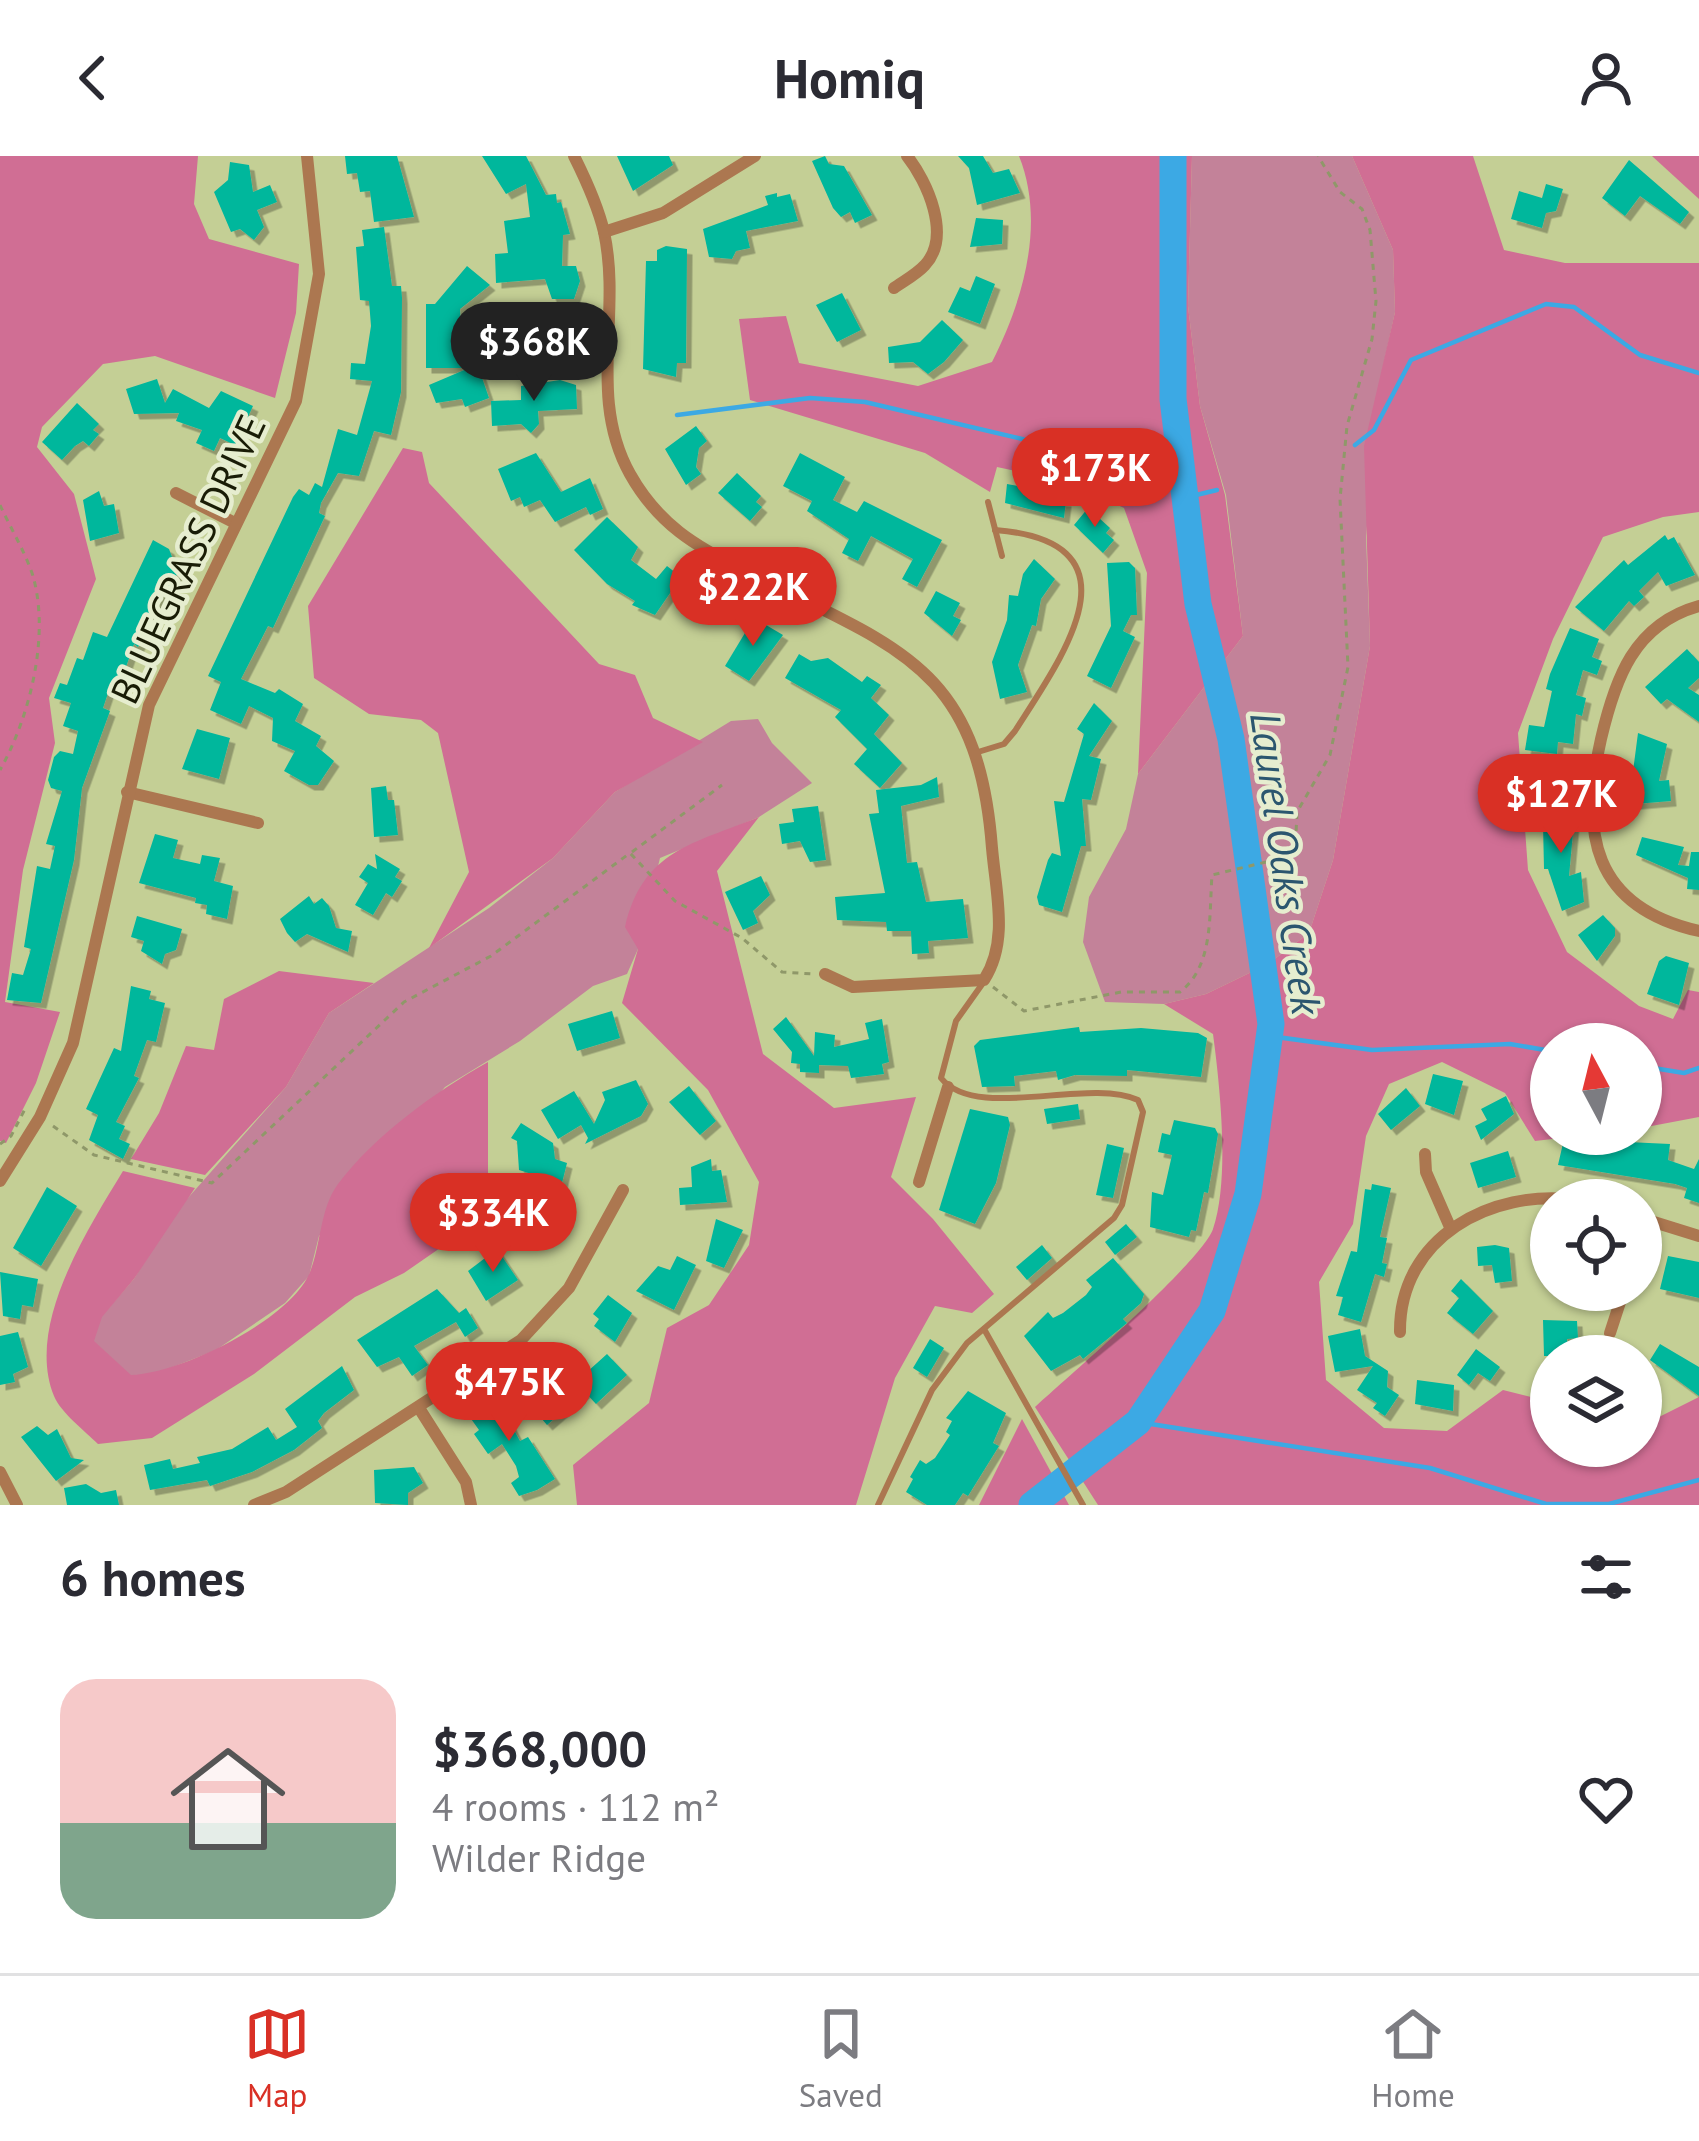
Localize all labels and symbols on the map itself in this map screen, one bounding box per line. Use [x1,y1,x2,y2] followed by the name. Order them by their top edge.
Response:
[450,302,618,404] pin: $368K
[98,406,277,711] street label: BLUEGRASS DRIVE
[1011,428,1179,530] pin: $173K
[669,547,837,649] pin: $222K
[1238,708,1335,1020] water label: Laurel Oaks Creek
[1477,754,1645,856] pin: $127K
[1530,1023,1662,1155] north arrow
[409,1173,577,1275] pin: $334K
[425,1342,593,1444] pin: $475K

